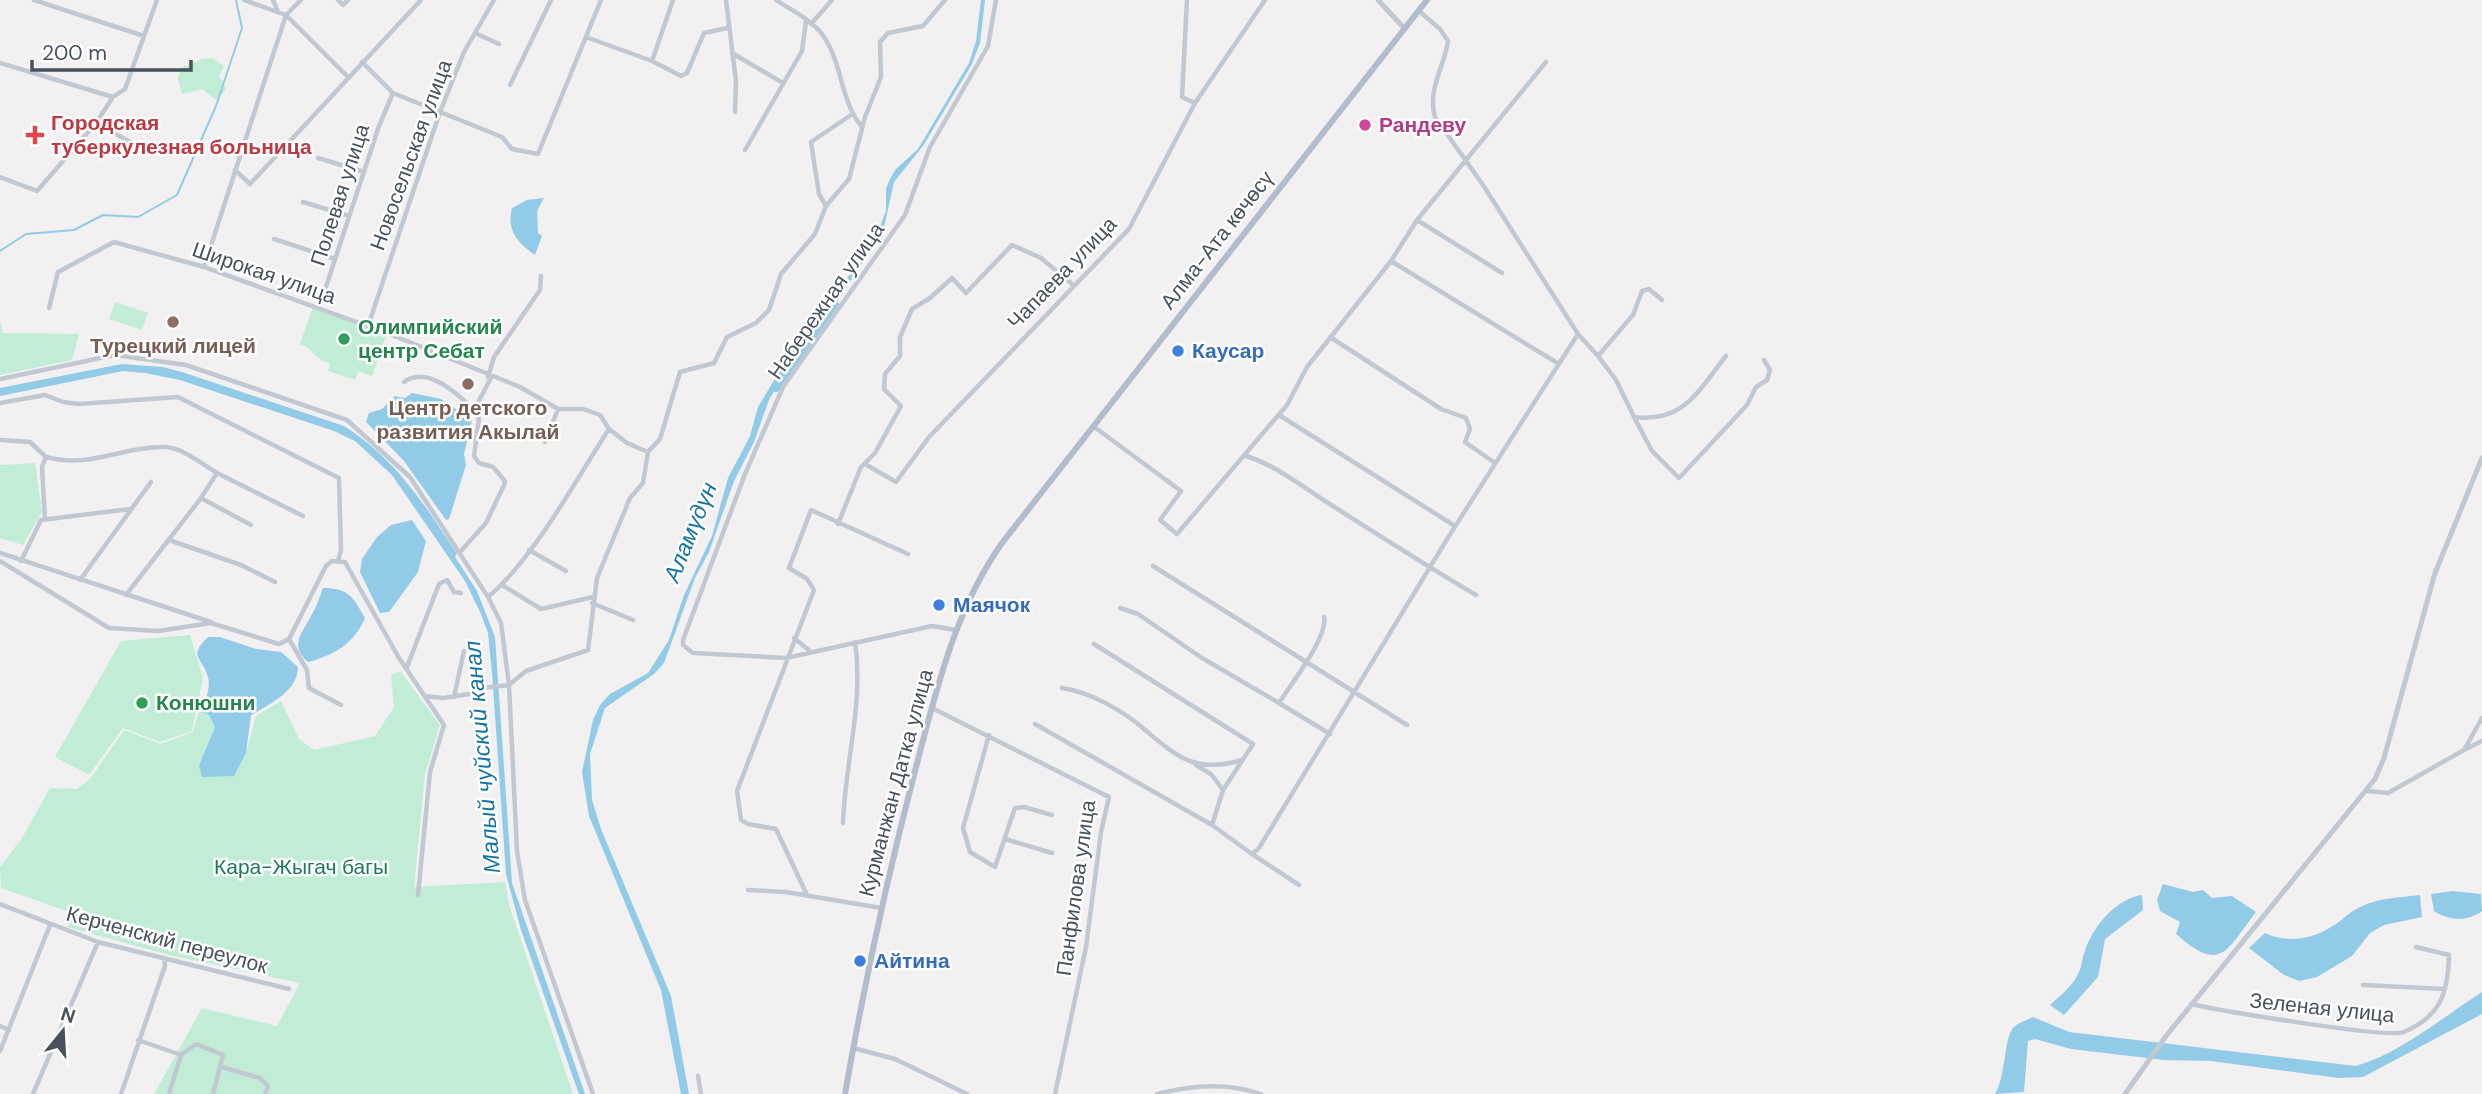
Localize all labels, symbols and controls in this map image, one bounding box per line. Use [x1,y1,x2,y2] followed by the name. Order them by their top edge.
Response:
[32,28,191,72] scale bar
[42,39,107,67] text: 200 m
[364,56,459,254] street label: Новосельская улица
[51,109,312,161] place label: Городская туберкулезная больница
[1379,111,1466,139] place label: Рандеву
[1357,117,1373,133] marker: Рандеву
[304,120,376,269] street label: Полевая улица
[25,125,45,145] marker: Городская туберкулезная больница
[1154,165,1280,315] street label: Алма-Ата көчөсү
[1001,210,1123,335] street label: Чапаева улица
[761,217,891,385] street label: Набережная улица
[188,235,340,311] street label: Широкая улица
[358,313,502,365] place label: Олимпийский центр Себат
[165,314,181,330] marker: Турецкий лицей
[336,331,352,347] marker: Олимпийский центр Себат
[90,332,256,360] place label: Турецкий лицей
[1192,337,1264,365] place label: Каусар
[1170,343,1186,359] marker: Каусар
[460,376,476,392] marker: Центр детского развития Акылай
[377,394,559,446] place label: Центр детского развития Акылай
[656,477,724,588] water label: Аламүдүн
[953,591,1031,619] place label: Маячок
[931,597,947,613] marker: Маячок
[457,639,507,875] water label: Малый чуйский канал
[852,666,940,900] street label: Курманжан Датка улица
[156,689,255,717] place label: Конюшни
[134,695,150,711] marker: Конюшни
[1050,798,1102,978] street label: Панфилова улица
[214,853,388,881] park label: Кара-Жыгач багы
[63,900,272,981] street label: Керченский переулок
[874,947,950,975] place label: Айтина
[852,953,868,969] marker: Айтина
[2248,986,2396,1030] street label: Зеленая улица
[28,996,98,1066] north arrow
[58,1001,79,1029] text: N

